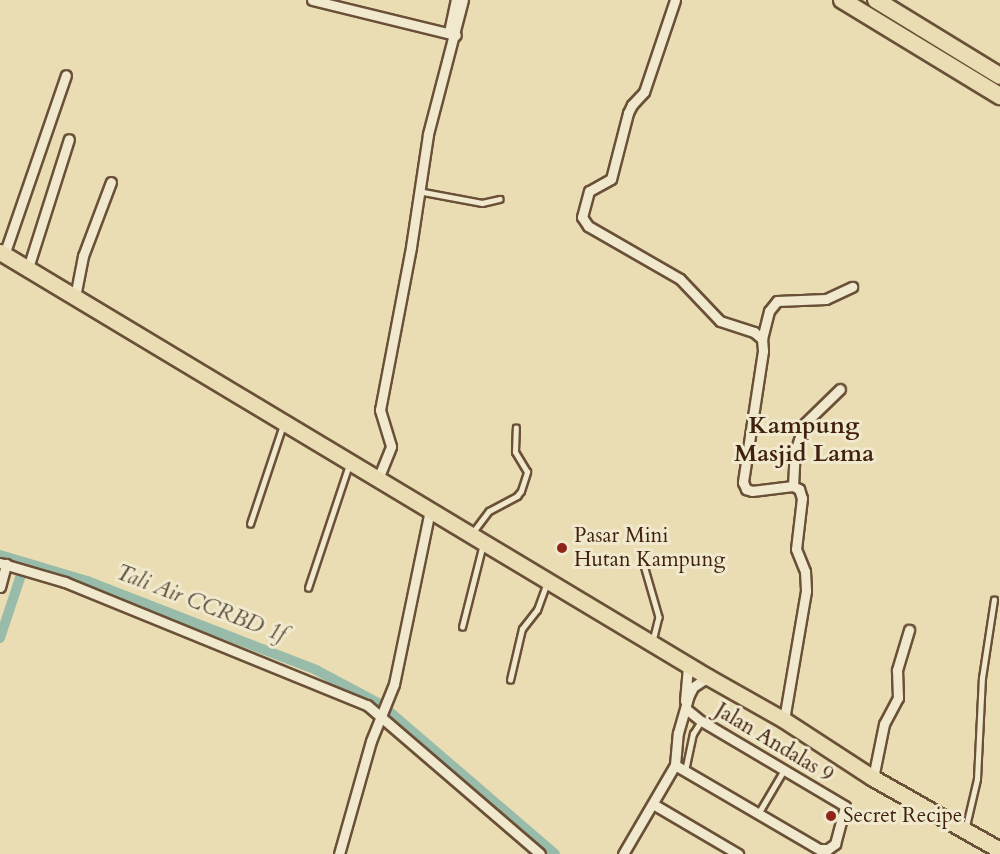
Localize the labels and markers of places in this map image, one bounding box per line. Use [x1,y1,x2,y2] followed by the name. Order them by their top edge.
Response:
[574,523,725,573] place label: Pasar Mini Hutan Kampung
[555,541,569,555] marker: Pasar Mini Hutan Kampung
[843,803,962,829] place label: Secret Recipe
[824,809,838,823] marker: Secret Recipe

